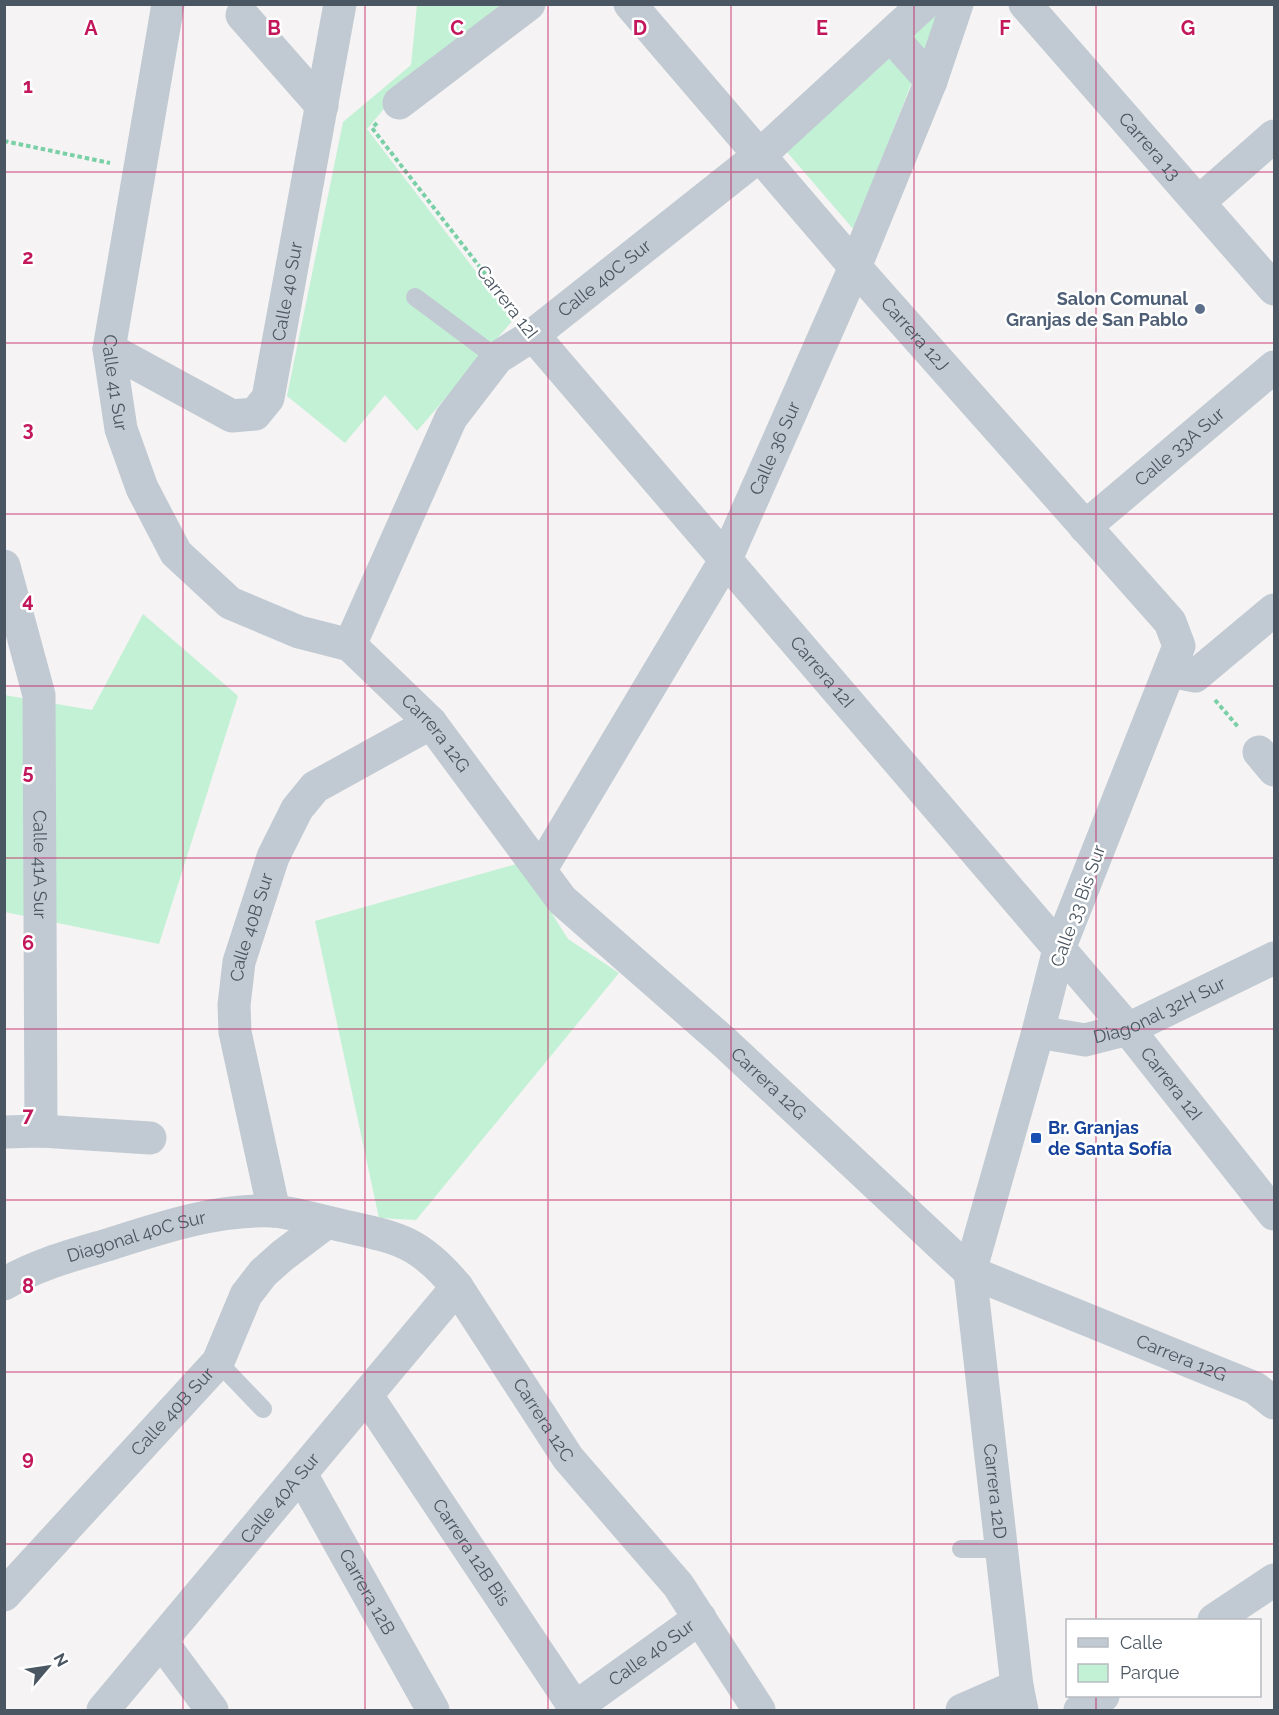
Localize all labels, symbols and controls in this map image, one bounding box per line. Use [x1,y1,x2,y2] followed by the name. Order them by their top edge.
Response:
[84,16,98,40] text: A
[267,16,281,40] text: B
[450,16,464,40] text: C
[633,16,647,40] text: D
[816,16,828,40] text: E
[999,16,1011,40] text: F
[1181,16,1195,40] text: G
[23,74,33,98] text: 1
[1114,108,1185,184] street label: Carrera 13
[553,234,655,321] street label: Calle 40C Sur
[268,239,306,343] street label: Calle 40 Sur
[22,245,34,269] text: 2
[472,261,543,343] street label: Carrera 12I
[1006,288,1188,330] place label: Salon Comunal Granjas de San Pablo
[877,293,953,375] street label: Carrera 12J
[1193,302,1207,316] marker: Salon Comunal Granjas de San Pablo
[99,333,132,433] street label: Calle 41 Sur
[745,397,805,498] street label: Calle 36 Sur
[1130,402,1229,490] street label: Calle 33A Sur
[22,417,34,441] text: 3
[22,588,34,612] text: 4
[786,632,859,712] street label: Carrera 12I
[397,689,475,776] street label: Carrera 12G
[22,760,34,784] text: 5
[30,810,51,919] street label: Calle 41A Sur
[1046,841,1110,970] street label: Calle 33 Bis Sur
[226,870,277,983] street label: Calle 40B Sur
[22,931,34,955] text: 6
[1091,972,1229,1047] street label: Diagonal 32H Sur
[727,1043,811,1124] street label: Carrera 12G
[1136,1043,1207,1124] street label: Carrera 12I
[22,1103,34,1127] text: 7
[1048,1117,1172,1159] place label: Br. Granjas de Santa Sofía
[1029,1131,1043,1145] marker: Br. Granjas de Santa Sofía
[64,1206,208,1266] street label: Diagonal 40C Sur
[22,1274,34,1298] text: 8
[1133,1330,1230,1385] street label: Carrera 12G
[126,1362,218,1460] street label: Calle 40B Sur
[509,1374,578,1465] street label: Carrera 12C
[980,1442,1011,1540] street label: Carrera 12D
[22,1446,34,1470] text: 9
[236,1448,324,1548] street label: Calle 40A Sur
[429,1495,515,1610] street label: Carrera 12B Bis
[335,1545,400,1638] street label: Carrera 12B
[604,1614,699,1690] street label: Calle 40 Sur
[1066,1619,1261,1697] legend
[1120,1632,1163,1653] text: Calle
[18,1637,78,1697] north arrow
[49,1650,72,1670] text: N
[1120,1662,1180,1683] text: Parque

